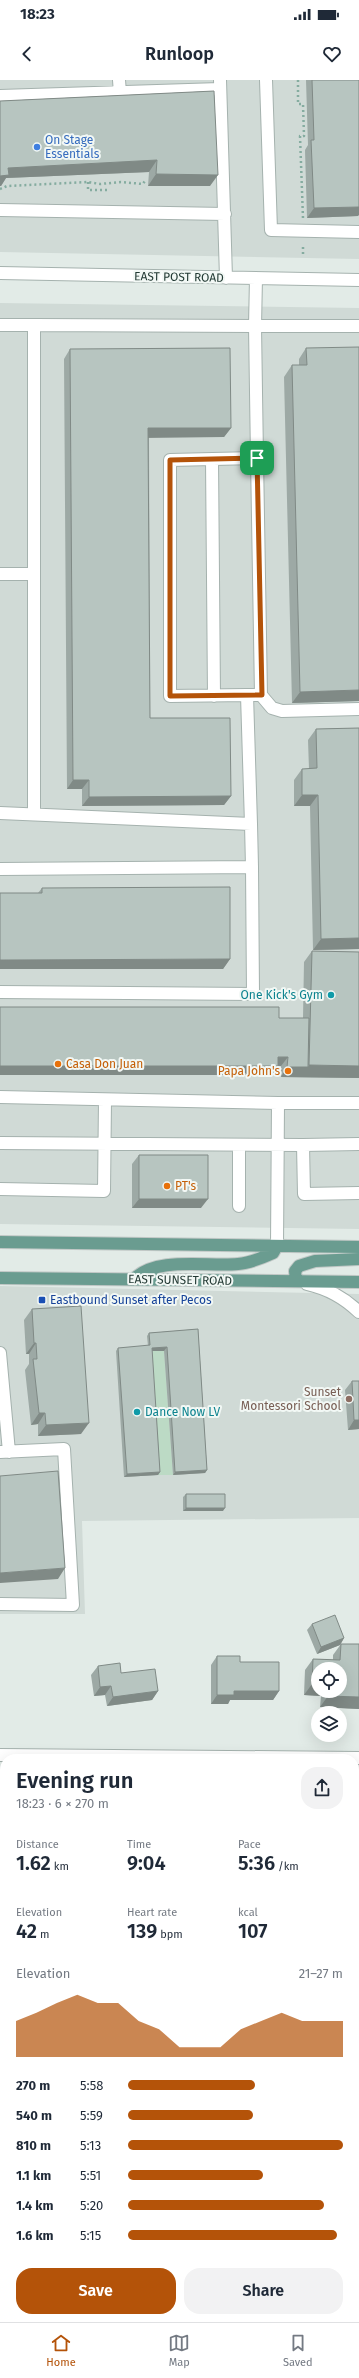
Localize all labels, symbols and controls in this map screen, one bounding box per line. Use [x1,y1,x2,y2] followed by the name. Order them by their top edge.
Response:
[20,5,55,23] text: 18:23
[16,43,38,65] icon: back
[145,43,214,65] text: Runloop
[321,43,343,65] icon: heart
[45,133,100,161] place label: On Stage Essentials
[32,142,42,152] marker: On Stage Essentials
[134,269,224,285] street label: EAST POST ROAD
[240,441,274,475] pin
[246,447,268,469] icon: arrive
[241,988,323,1002] place label: One Kick's Gym
[326,990,336,1000] marker: One Kick's Gym
[66,1057,143,1071] place label: Casa Don Juan
[53,1059,63,1069] marker: Casa Don Juan
[218,1064,280,1078] place label: Papa John's
[283,1066,293,1076] marker: Papa John's
[175,1179,197,1193] place label: PT's
[162,1181,172,1191] marker: PT's
[128,1272,232,1288] street label: EAST SUNSET ROAD
[50,1293,212,1307] place label: Eastbound Sunset after Pecos
[37,1295,47,1305] marker: Eastbound Sunset after Pecos
[241,1385,342,1413] place label: Sunset Montessori School
[344,1394,354,1404] marker: Sunset Montessori School
[145,1405,220,1419] place label: Dance Now LV
[132,1407,142,1417] marker: Dance Now LV
[311,1662,347,1742] map controls
[311,1662,347,1698] button: locate
[311,1706,347,1742] button: layers
[16,1767,133,1794] text: Evening run
[301,1767,343,1809] button: share
[16,1796,109,1811] text: 18:23 · 6 × 270 m
[16,1838,59,1851] text: Distance
[127,1838,151,1851] text: Time
[238,1838,261,1851] text: Pace
[16,1851,51,1875] text: 1.62
[127,1851,166,1875] text: 9:04
[238,1851,275,1875] text: 5:36
[51,1860,69,1873] text: km
[275,1860,299,1873] text: /km
[16,1906,62,1919] text: Elevation
[127,1906,177,1919] text: Heart rate
[238,1906,258,1919] text: kcal
[16,1919,37,1943] text: 42
[127,1919,157,1943] text: 139
[238,1919,268,1943] text: 107
[37,1928,49,1941] text: m
[157,1928,183,1941] text: bpm
[16,1966,70,1981] text: Elevation
[299,1966,343,1981] text: 21–27 m
[16,2078,50,2093] text: 270 m
[80,2078,103,2093] text: 5:58
[16,2108,52,2123] text: 540 m
[80,2108,103,2123] text: 5:59
[16,2138,51,2153] text: 810 m
[80,2138,101,2153] text: 5:13
[16,2168,51,2183] text: 1.1 km
[80,2168,101,2183] text: 5:51
[16,2198,53,2213] text: 1.4 km
[80,2198,103,2213] text: 5:20
[16,2228,54,2243] text: 1.6 km
[80,2228,101,2243] text: 5:15
[16,2268,176,2314] button: Save
[184,2268,343,2314] button: Share
[46,2332,76,2369] tab: Home
[168,2332,190,2369] tab: Map
[283,2332,313,2369] tab: Saved

